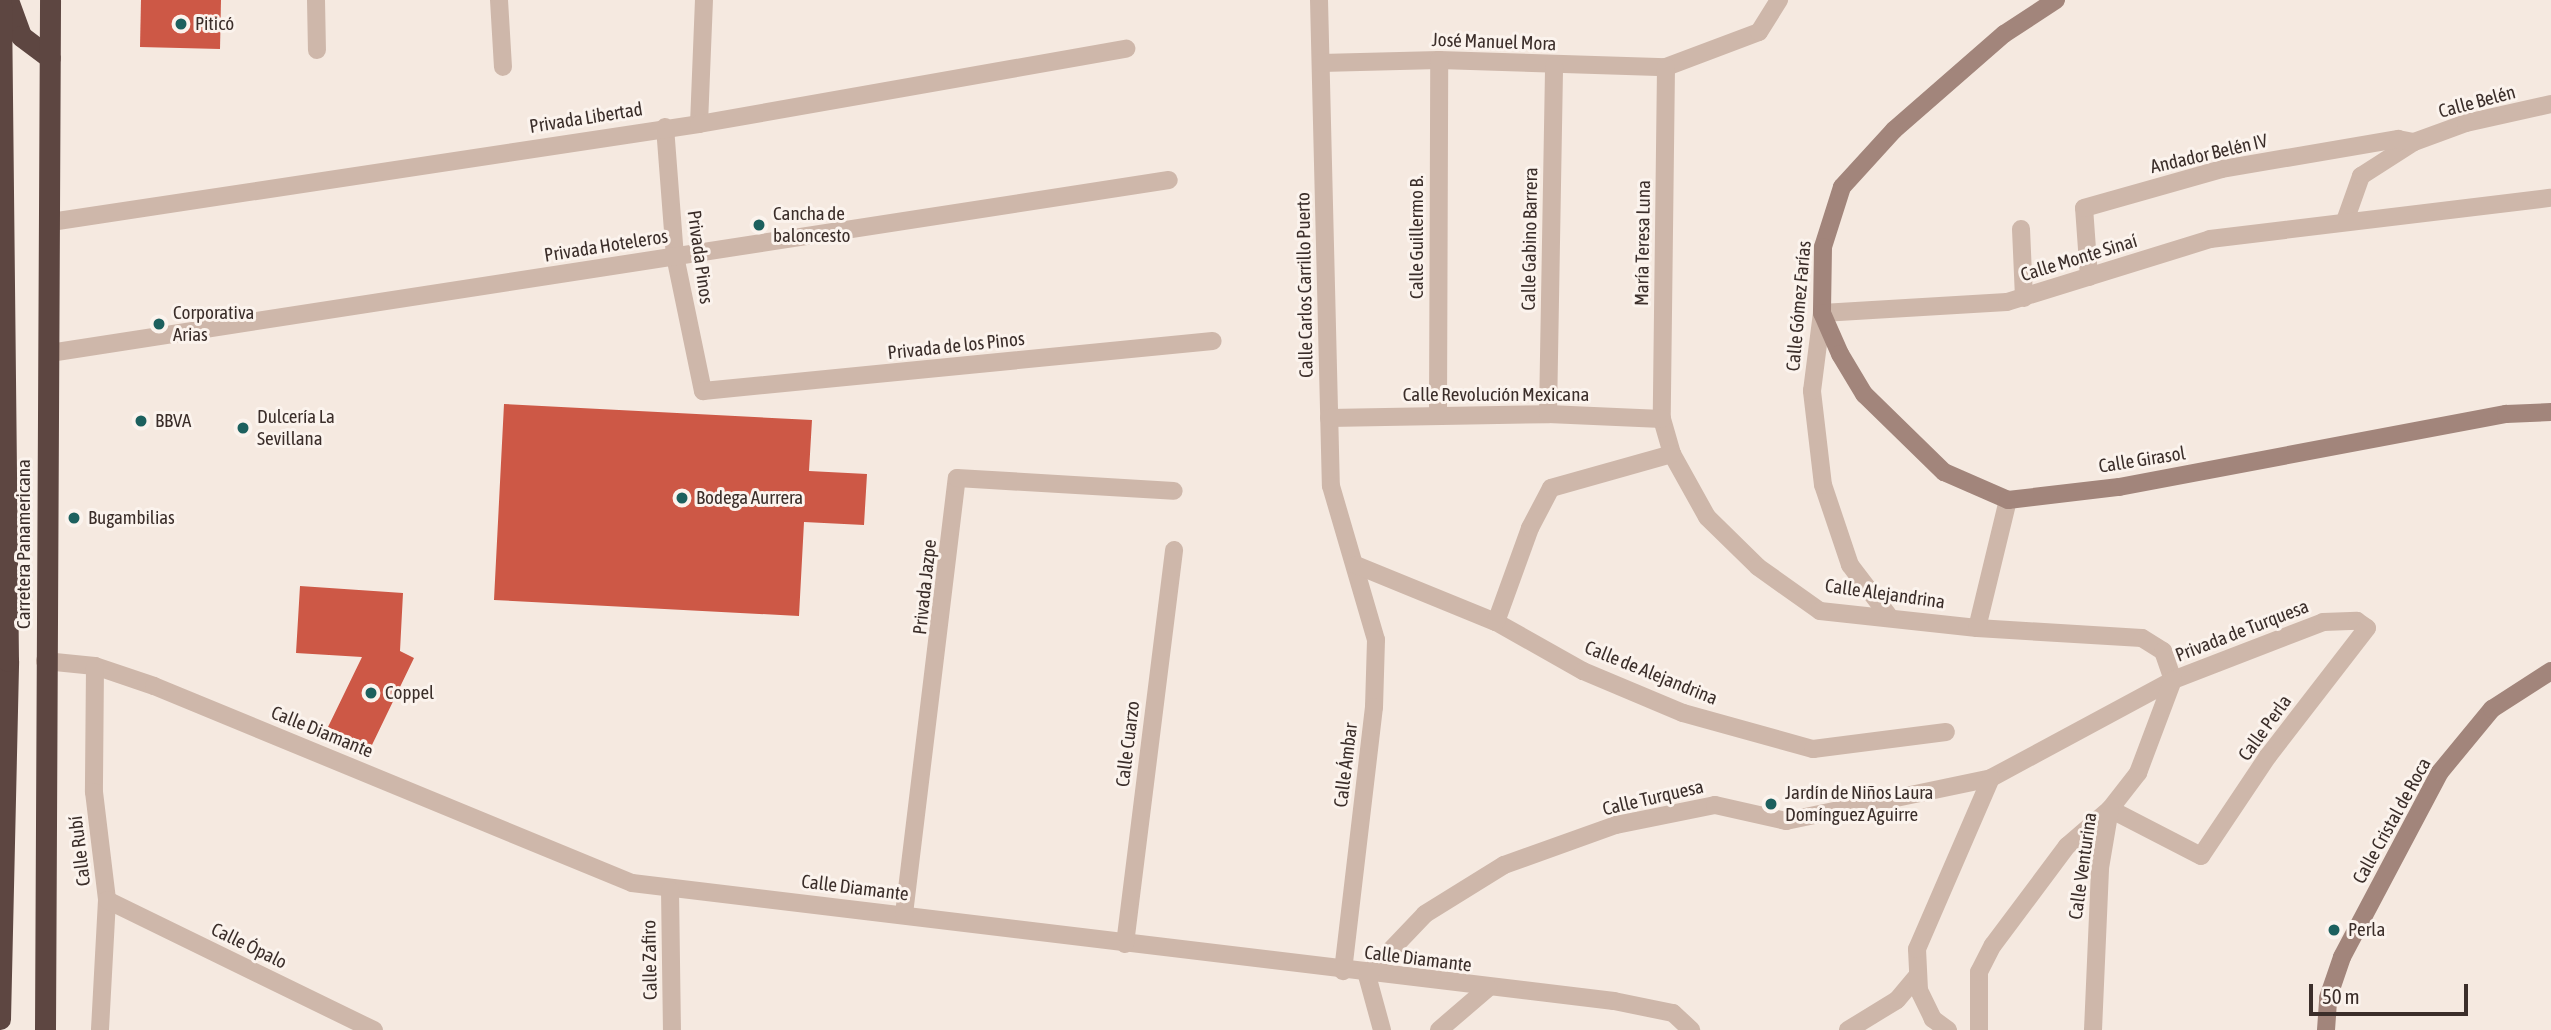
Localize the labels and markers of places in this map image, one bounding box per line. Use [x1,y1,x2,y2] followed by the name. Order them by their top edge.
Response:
[195,13,234,35] place label: Piticó
[173,16,189,32] marker: Piticó
[773,203,850,247] place label: Cancha de baloncesto
[751,217,767,233] marker: Cancha de baloncesto
[173,302,254,346] place label: Corporativa Arias
[151,316,167,332] marker: Corporativa Arias
[257,406,335,450] place label: Dulcería La Sevillana
[155,410,191,432] place label: BBVA
[133,413,149,429] marker: BBVA
[235,420,251,436] marker: Dulcería La Sevillana
[696,487,803,509] place label: Bodega Aurrera
[674,490,690,506] marker: Bodega Aurrera
[88,507,175,529] place label: Bugambilias
[66,510,82,526] marker: Bugambilias
[385,682,434,704] place label: Coppel
[363,685,379,701] marker: Coppel
[1785,782,1933,826] place label: Jardín de Niños Laura Domínguez Aguirre
[1763,796,1779,812] marker: Jardín de Niños Laura Domínguez Aguirre
[2348,919,2385,941] place label: Perla
[2326,922,2342,938] marker: Perla

